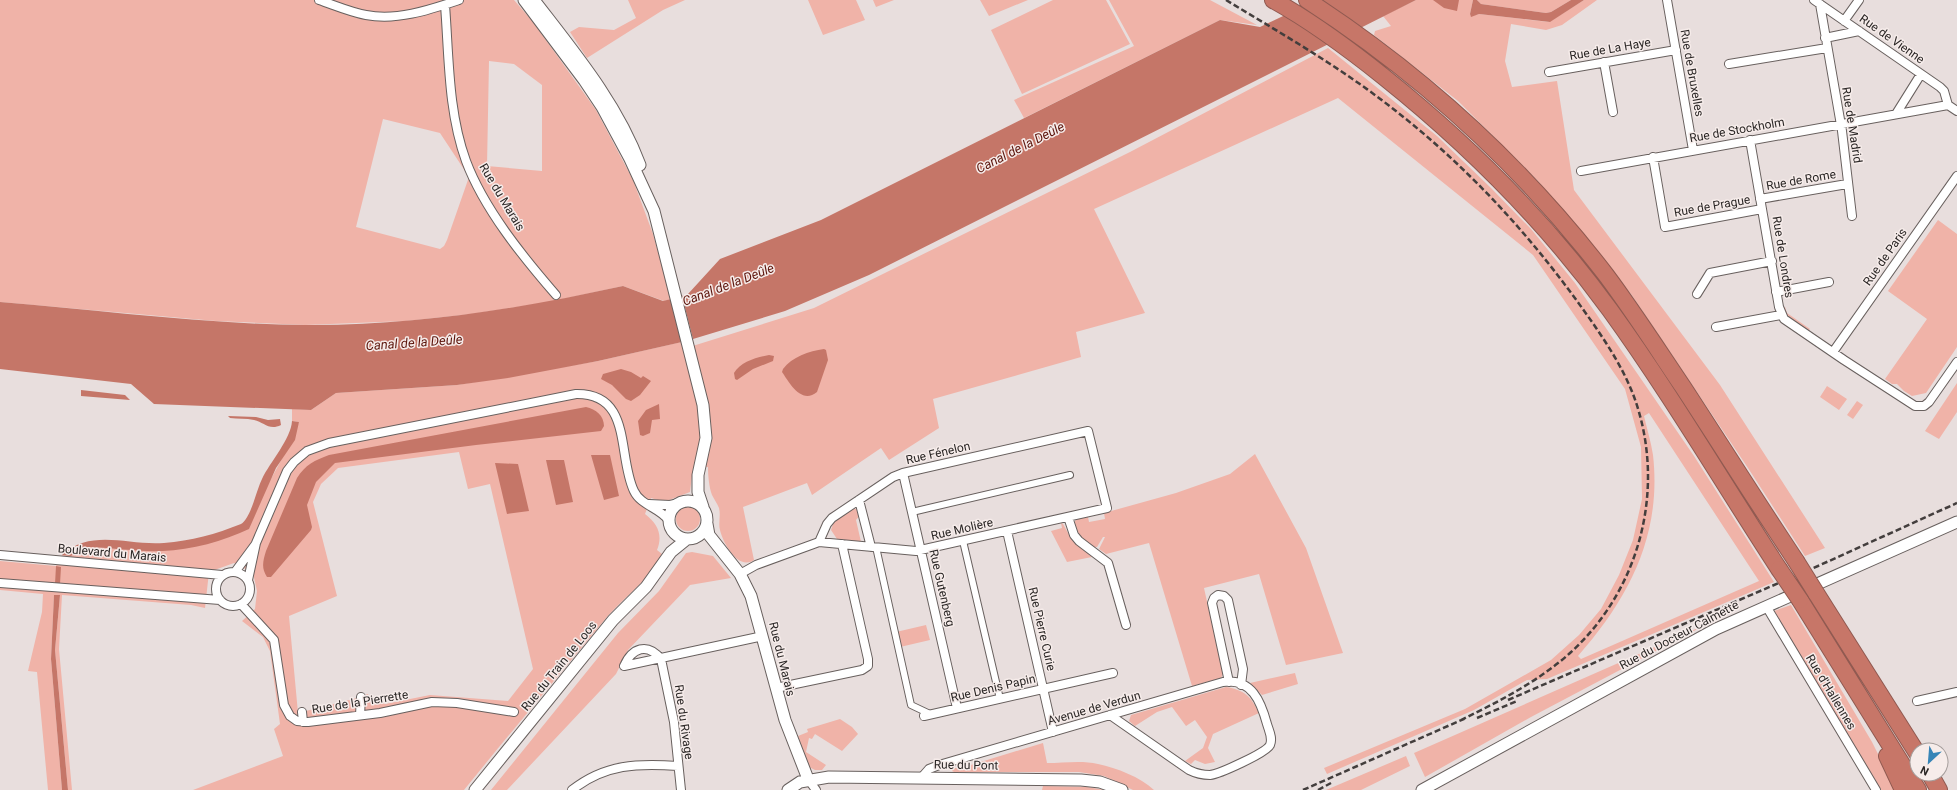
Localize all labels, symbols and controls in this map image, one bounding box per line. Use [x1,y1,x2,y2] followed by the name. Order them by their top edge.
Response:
[1857,11,1927,67] street label: Rue de Vienne
[1677,28,1707,118] street label: Rue de Bruxelles
[1568,35,1652,63] street label: Rue de La Haye
[1839,86,1865,164] street label: Rue de Madrid
[1688,115,1786,145] street label: Rue de Stockholm
[974,119,1067,176] water label: Canal de la Deûle
[476,161,528,233] street label: Rue du Marais
[1765,167,1837,193] street label: Rue de Rome
[1673,192,1751,220] street label: Rue de Prague
[1770,215,1796,299] street label: Rue de Londres
[1860,226,1910,288] street label: Rue de Paris
[680,260,776,309] water label: Canal de la Deûle
[365,332,463,353] water label: Canal de la Deûle
[904,439,972,467] street label: Rue Fénelon
[930,515,994,543] street label: Rue Molière
[57,541,167,565] street label: Boulevard du Marais
[926,548,958,628] street label: Rue Gutenberg
[1026,586,1058,672] street label: Rue Pierre Curie
[1617,598,1741,672] street label: Rue du Docteur Calmette
[518,618,600,714] street label: Rue du Train de Loos
[766,620,798,698] street label: Rue du Marais
[1803,652,1859,732] street label: Rue d'Hallennes
[949,671,1037,705] street label: Rue Denis Papin
[672,684,696,760] street label: Rue du Rivage
[311,687,409,717] street label: Rue de la Pierrette
[1046,688,1142,728] street label: Avenue de Verdun
[1909,742,1949,782] north arrow
[934,757,998,773] street label: Rue du Pont
[1918,763,1931,778] text: N

